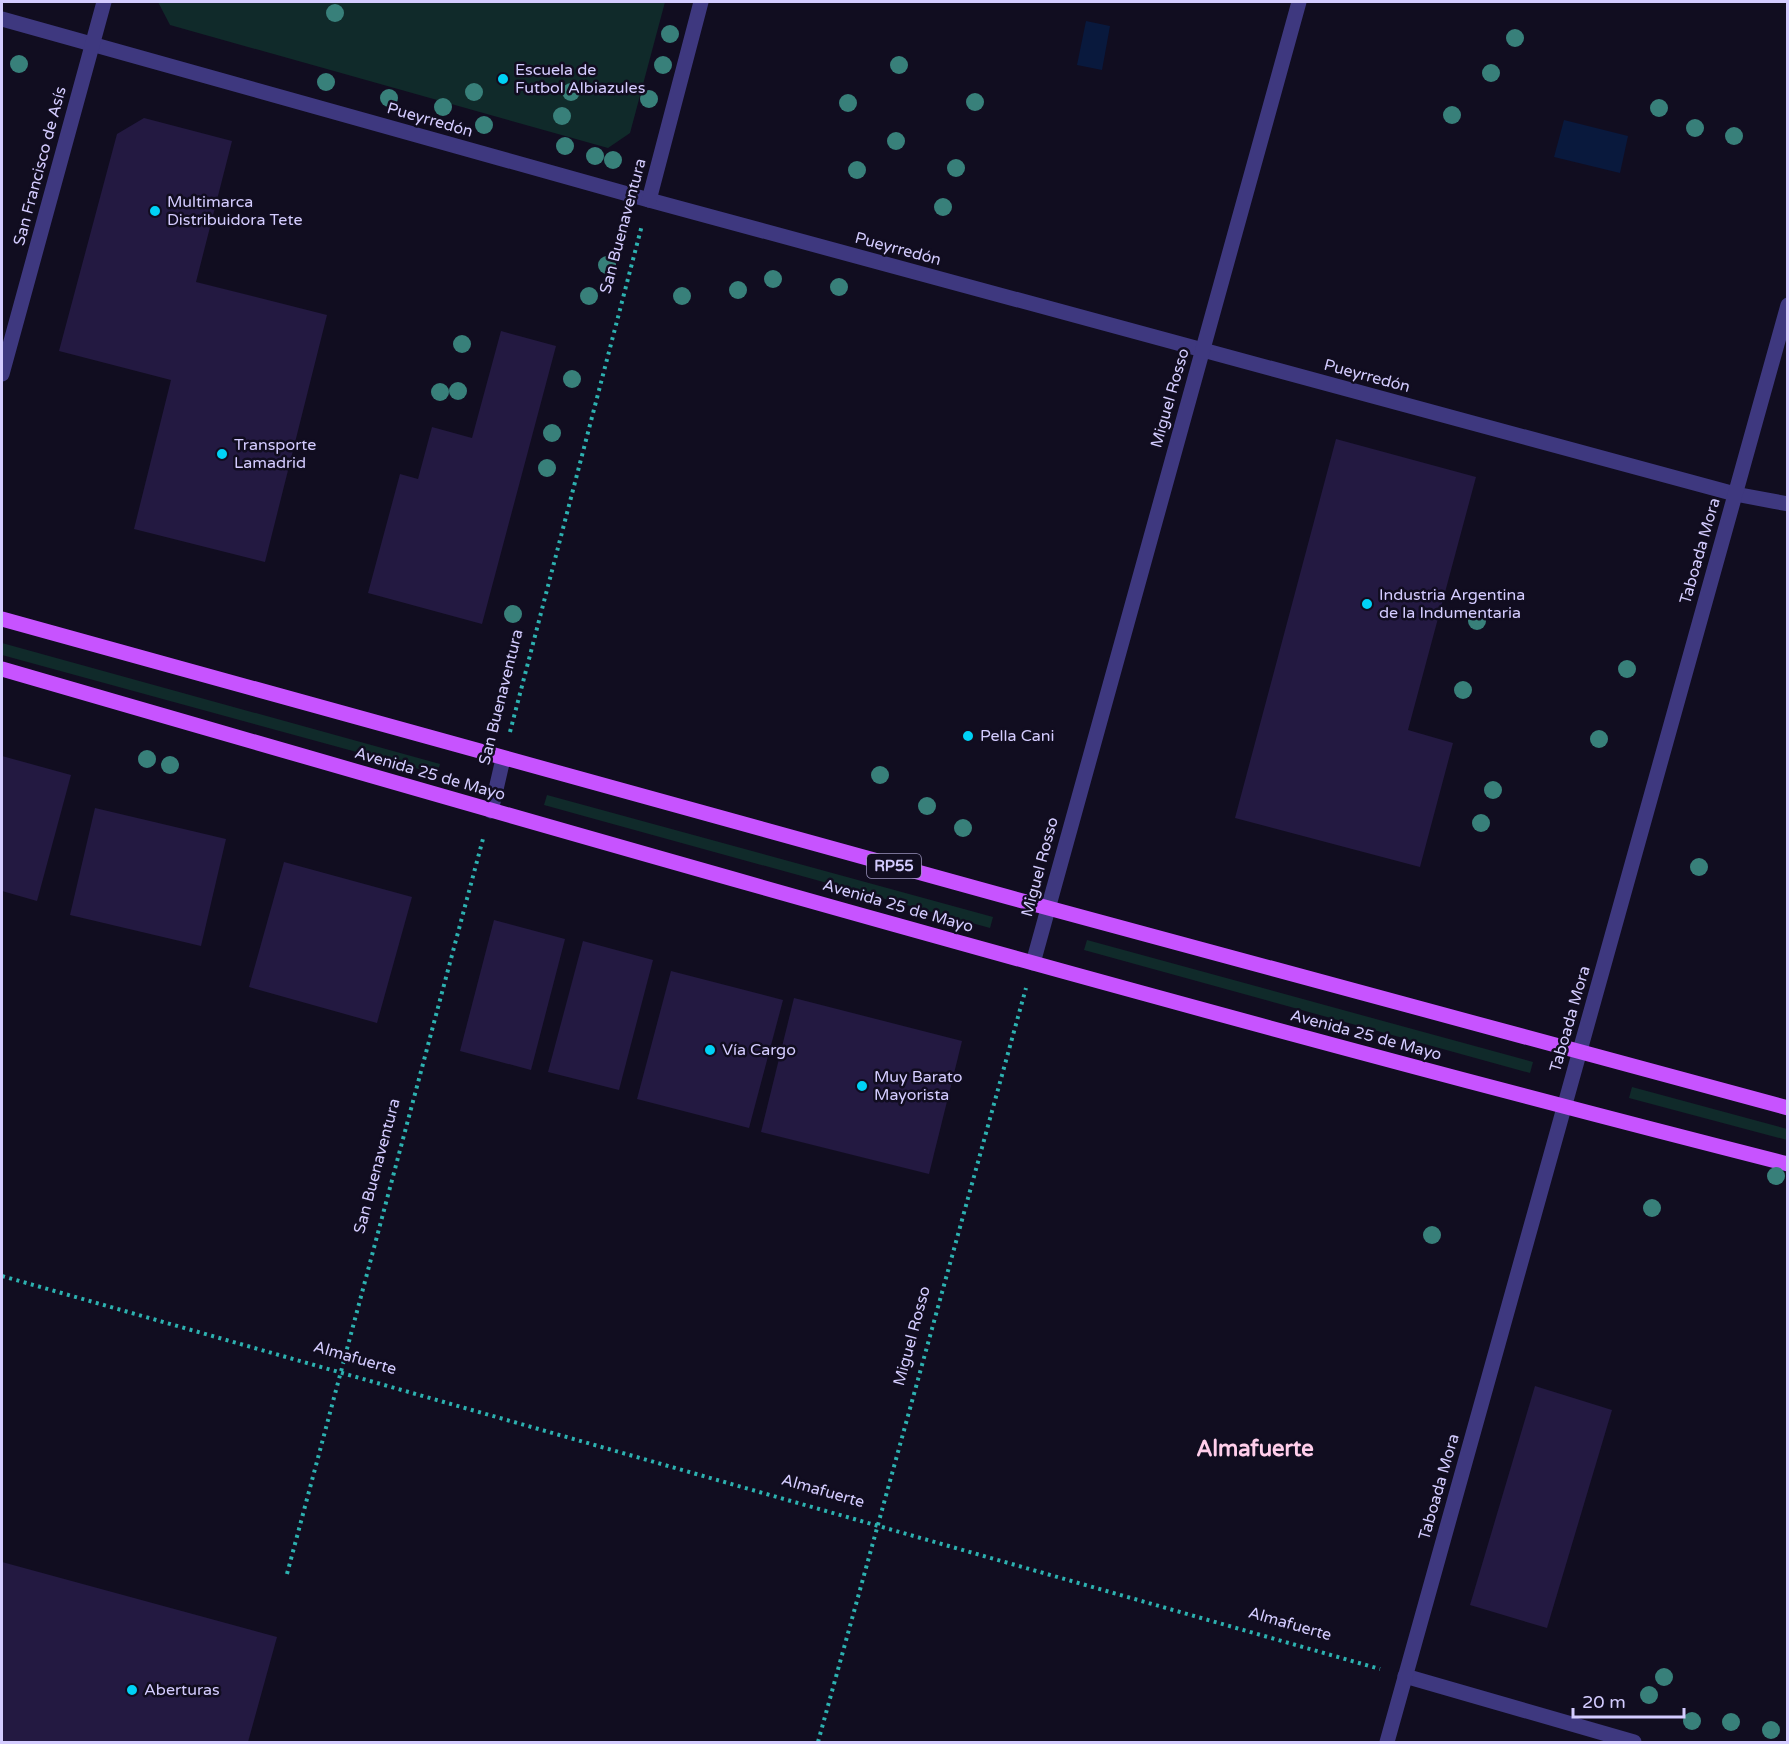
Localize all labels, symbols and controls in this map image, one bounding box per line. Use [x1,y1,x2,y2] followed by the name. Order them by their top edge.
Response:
[515,60,645,98] place label: Escuela de Futbol Albiazules
[496,72,510,86] marker: Escuela de Futbol Albiazules
[9,84,71,248] street label: San Francisco de Asís
[385,98,475,142] street label: Pueyrredón
[595,156,651,296] street label: San Buenaventura
[167,192,302,230] place label: Multimarca Distribuidora Tete
[148,204,162,218] marker: Multimarca Distribuidora Tete
[853,228,943,270] street label: Pueyrredón
[1146,346,1194,450] street label: Miguel Rosso
[1322,355,1412,397] street label: Pueyrredón
[234,435,316,473] place label: Transporte Lamadrid
[215,447,229,461] marker: Transporte Lamadrid
[1675,496,1725,606] street label: Taboada Mora
[1379,585,1525,623] place label: Industria Argentina de la Indumentaria
[1360,597,1374,611] marker: Industria Argentina de la Indumentaria
[474,627,528,767] street label: San Buenaventura
[980,726,1055,746] place label: Pella Cani
[961,729,975,743] marker: Pella Cani
[352,743,508,805] street label: Avenida 25 de Mayo
[1017,815,1063,919] street label: Miguel Rosso
[867,854,921,878] road number: RP55
[820,875,976,937] street label: Avenida 25 de Mayo
[1545,964,1595,1074] street label: Taboada Mora
[1288,1005,1444,1065] street label: Avenida 25 de Mayo
[722,1040,796,1060] place label: Vía Cargo
[703,1043,717,1057] marker: Vía Cargo
[874,1067,962,1105] place label: Muy Barato Mayorista
[855,1079,869,1093] marker: Muy Barato Mayorista
[349,1096,405,1236] street label: San Buenaventura
[889,1284,935,1388] street label: Miguel Rosso
[311,1337,399,1379] street label: Almafuerte
[1414,1432,1464,1542] street label: Taboada Mora
[1196,1436,1314,1462] district label: Almafuerte
[779,1470,867,1512] street label: Almafuerte
[1246,1603,1334,1645] street label: Almafuerte
[144,1680,220,1700] place label: Aberturas
[1573,1681,1684,1719] scale bar
[125,1683,139,1697] marker: Aberturas
[1582,1691,1626,1713] text: 20 m

